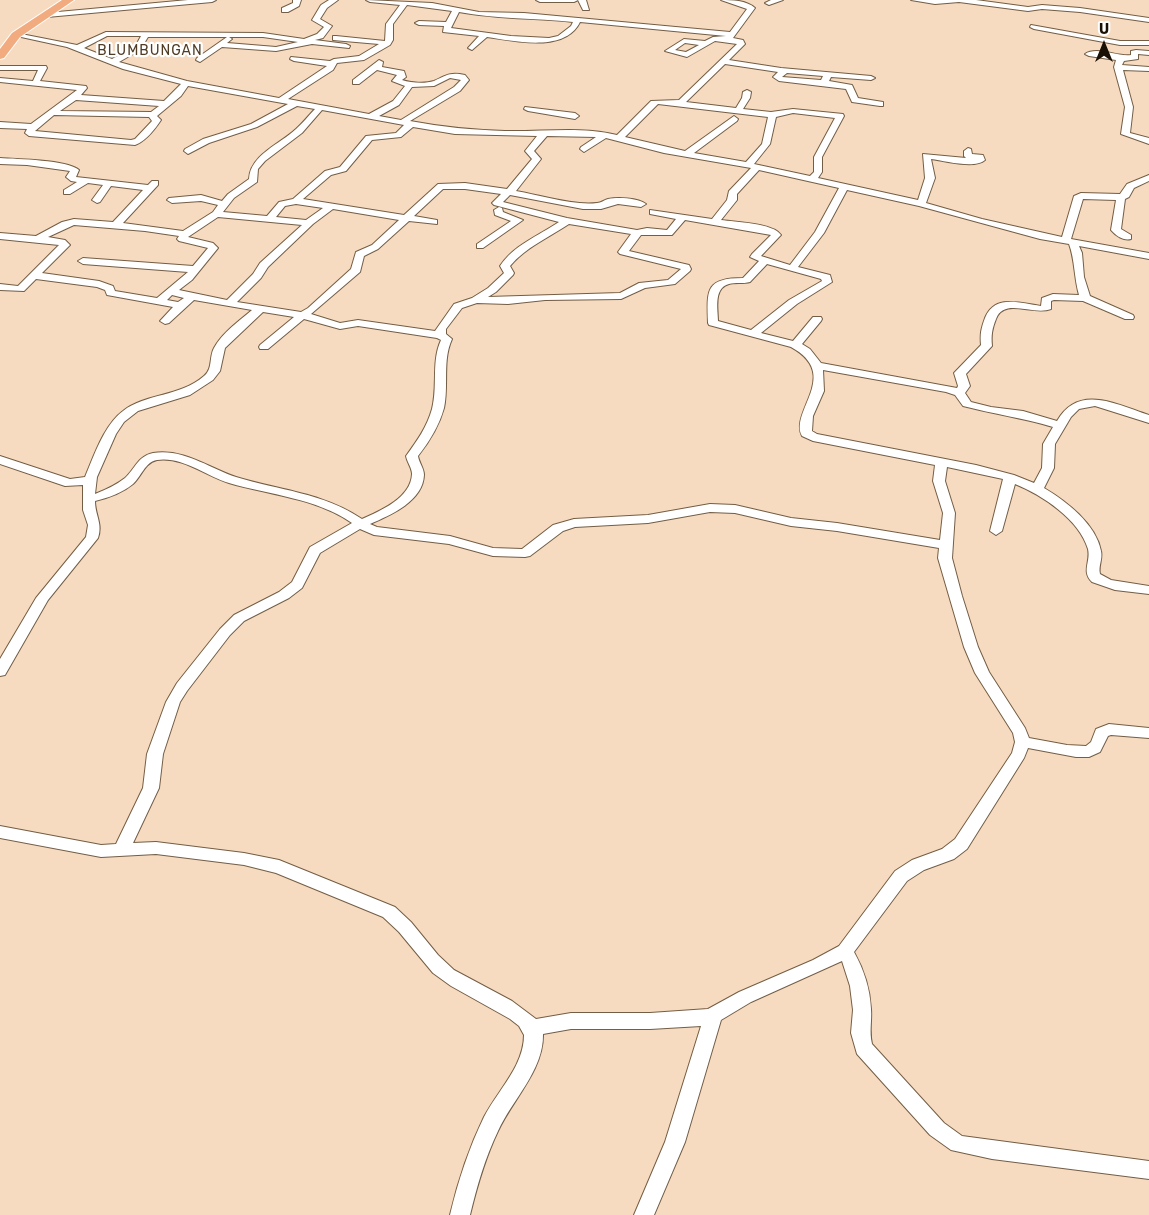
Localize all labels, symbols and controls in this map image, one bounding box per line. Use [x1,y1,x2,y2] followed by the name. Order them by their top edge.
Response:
[1079,20,1129,70] north arrow
[1099,21,1109,38] text: U
[96,43,204,59] district label: BLUMBUNGAN

